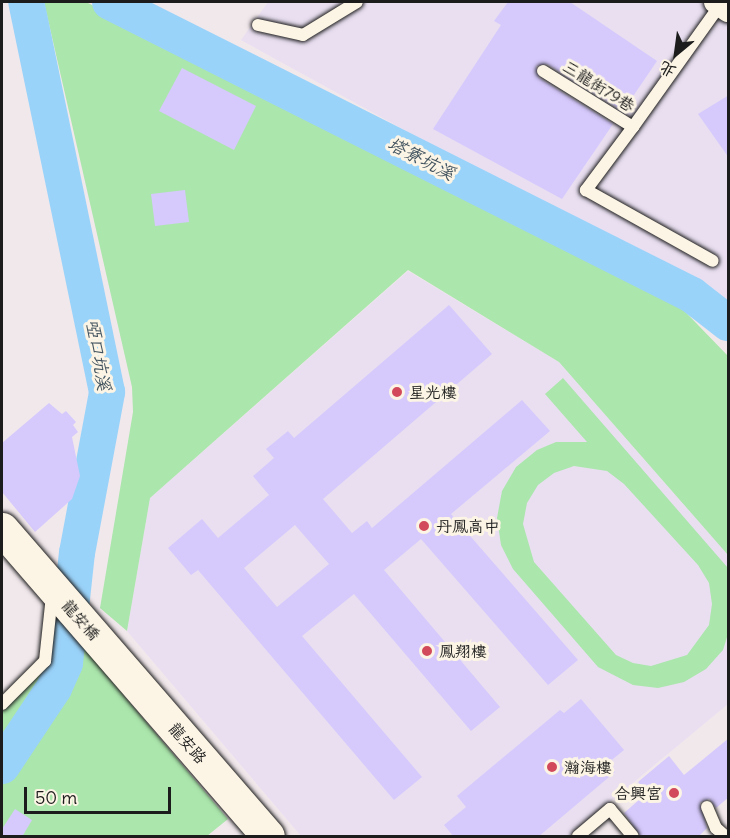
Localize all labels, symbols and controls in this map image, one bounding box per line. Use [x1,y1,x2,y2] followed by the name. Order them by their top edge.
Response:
[646,24,706,84] north arrow
[560,56,638,116] street label: 三龍街79巷
[655,57,679,82] text: 北
[384,133,458,185] water label: 塔寮坑溪
[81,318,115,392] water label: 啞口坑溪
[409,382,457,402] place label: 星光樓
[390,385,404,399] marker: 星光樓
[436,516,500,536] place label: 丹鳳高中
[417,519,431,533] marker: 丹鳳高中
[58,596,104,644] street label: 龍安橋
[439,641,487,661] place label: 鳳翔樓
[420,644,434,658] marker: 鳳翔樓
[165,719,211,767] street label: 龍安路
[564,757,612,777] place label: 瀚海樓
[545,760,559,774] marker: 瀚海樓
[27,775,174,813] scale bar
[614,783,662,803] place label: 合興宮
[35,786,77,809] text: 50 m
[667,786,681,800] marker: 合興宮

